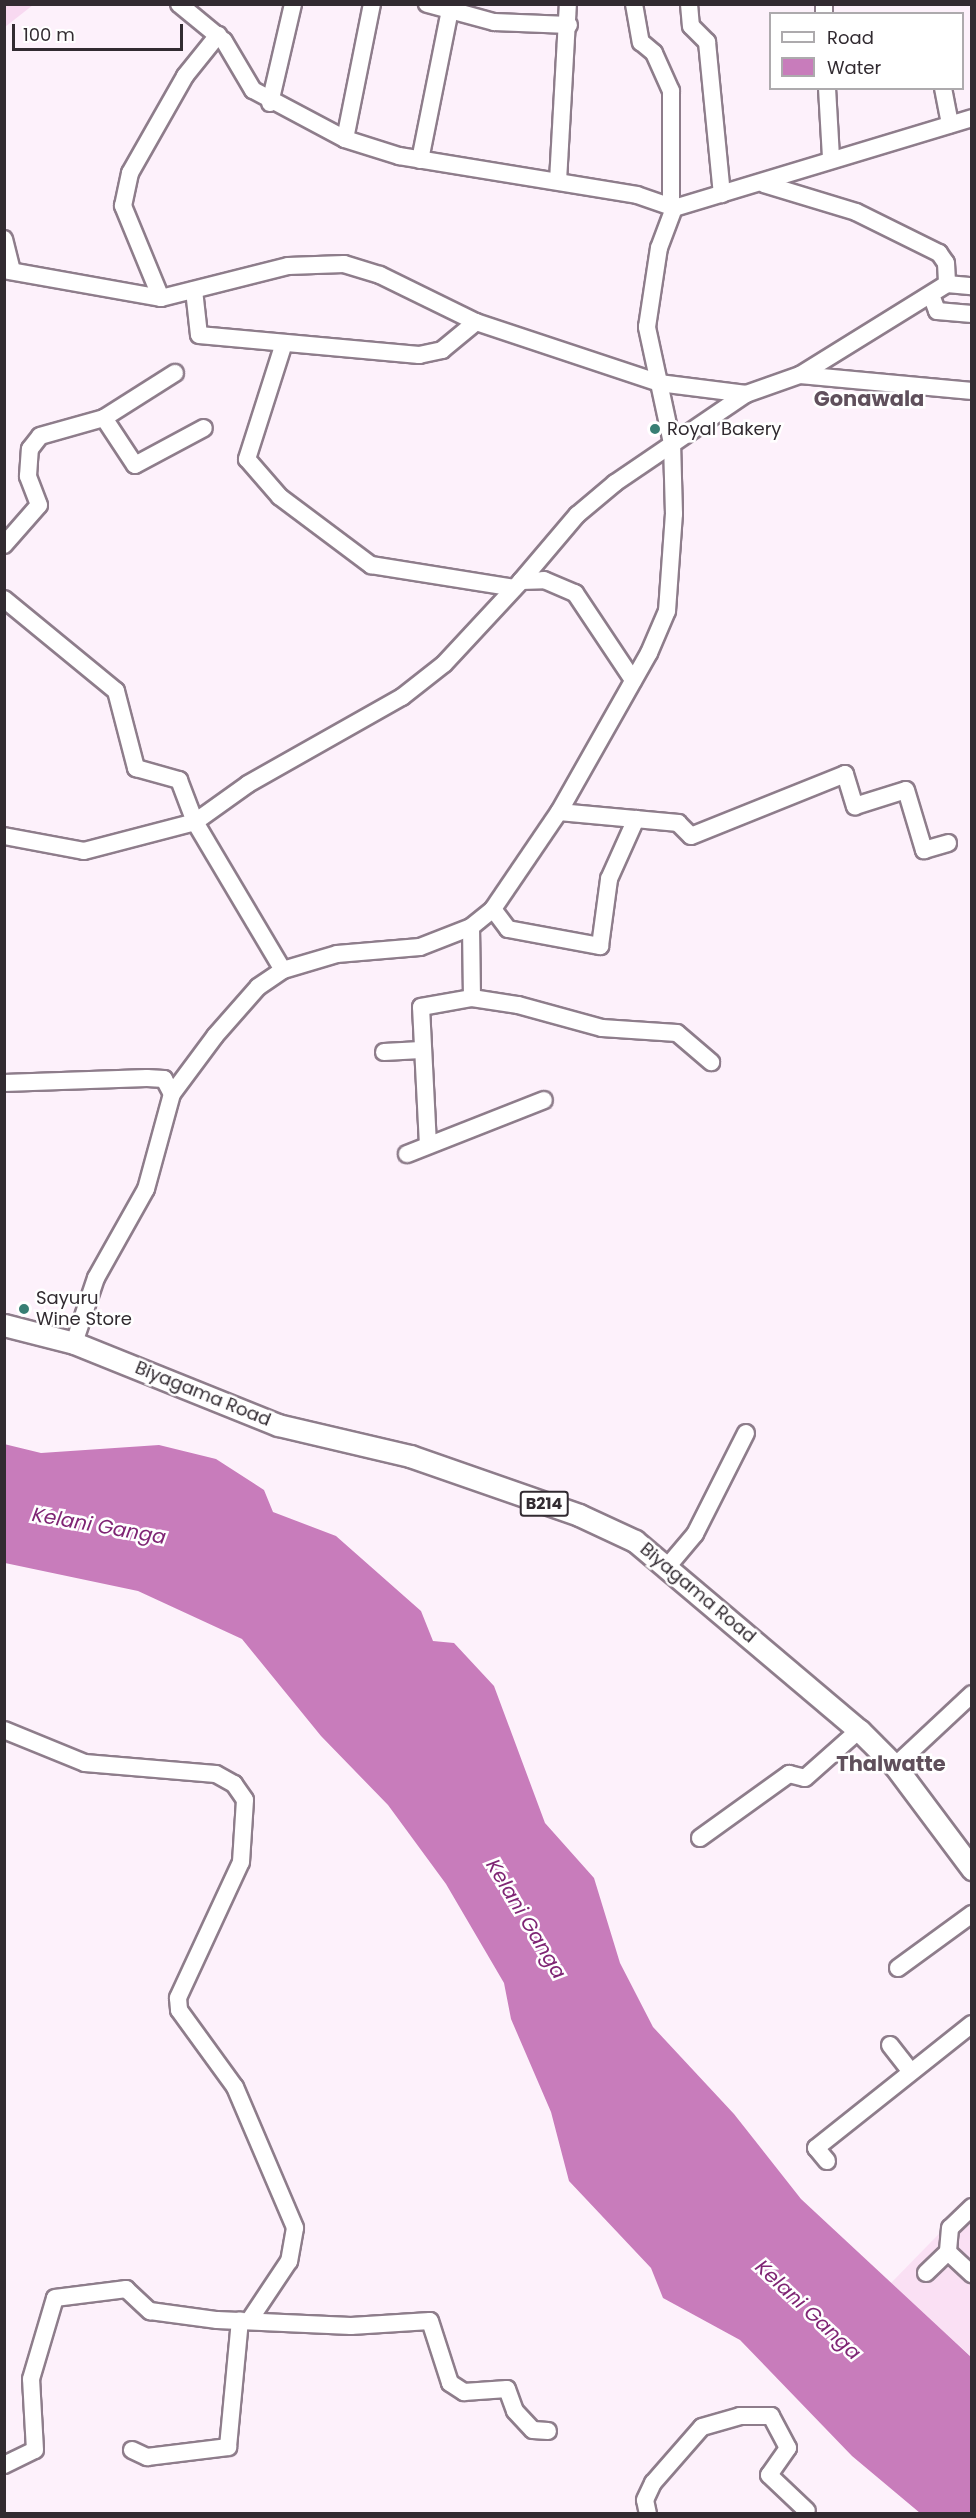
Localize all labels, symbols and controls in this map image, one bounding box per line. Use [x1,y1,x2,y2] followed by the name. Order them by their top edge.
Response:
[15,12,186,50] scale bar
[769,12,964,90] legend
[23,22,75,47] text: 100 m
[827,25,874,50] text: Road
[827,55,881,80] text: Water
[814,386,924,412] district label: Gonawala
[667,418,781,440] place label: Royal Bakery
[648,422,662,436] marker: Royal Bakery
[36,1288,132,1330] place label: Sayuru Wine Store
[17,1302,31,1316] marker: Sayuru Wine Store
[132,1357,274,1431] street label: Biyagama Road
[518,1491,570,1517] road number: B214
[30,1502,168,1550] water label: Kelani Ganga
[636,1538,760,1648] street label: Biyagama Road
[836,1751,946,1777] district label: Thalwatte
[481,1855,571,1983] water label: Kelani Ganga
[750,2255,866,2365] water label: Kelani Ganga

